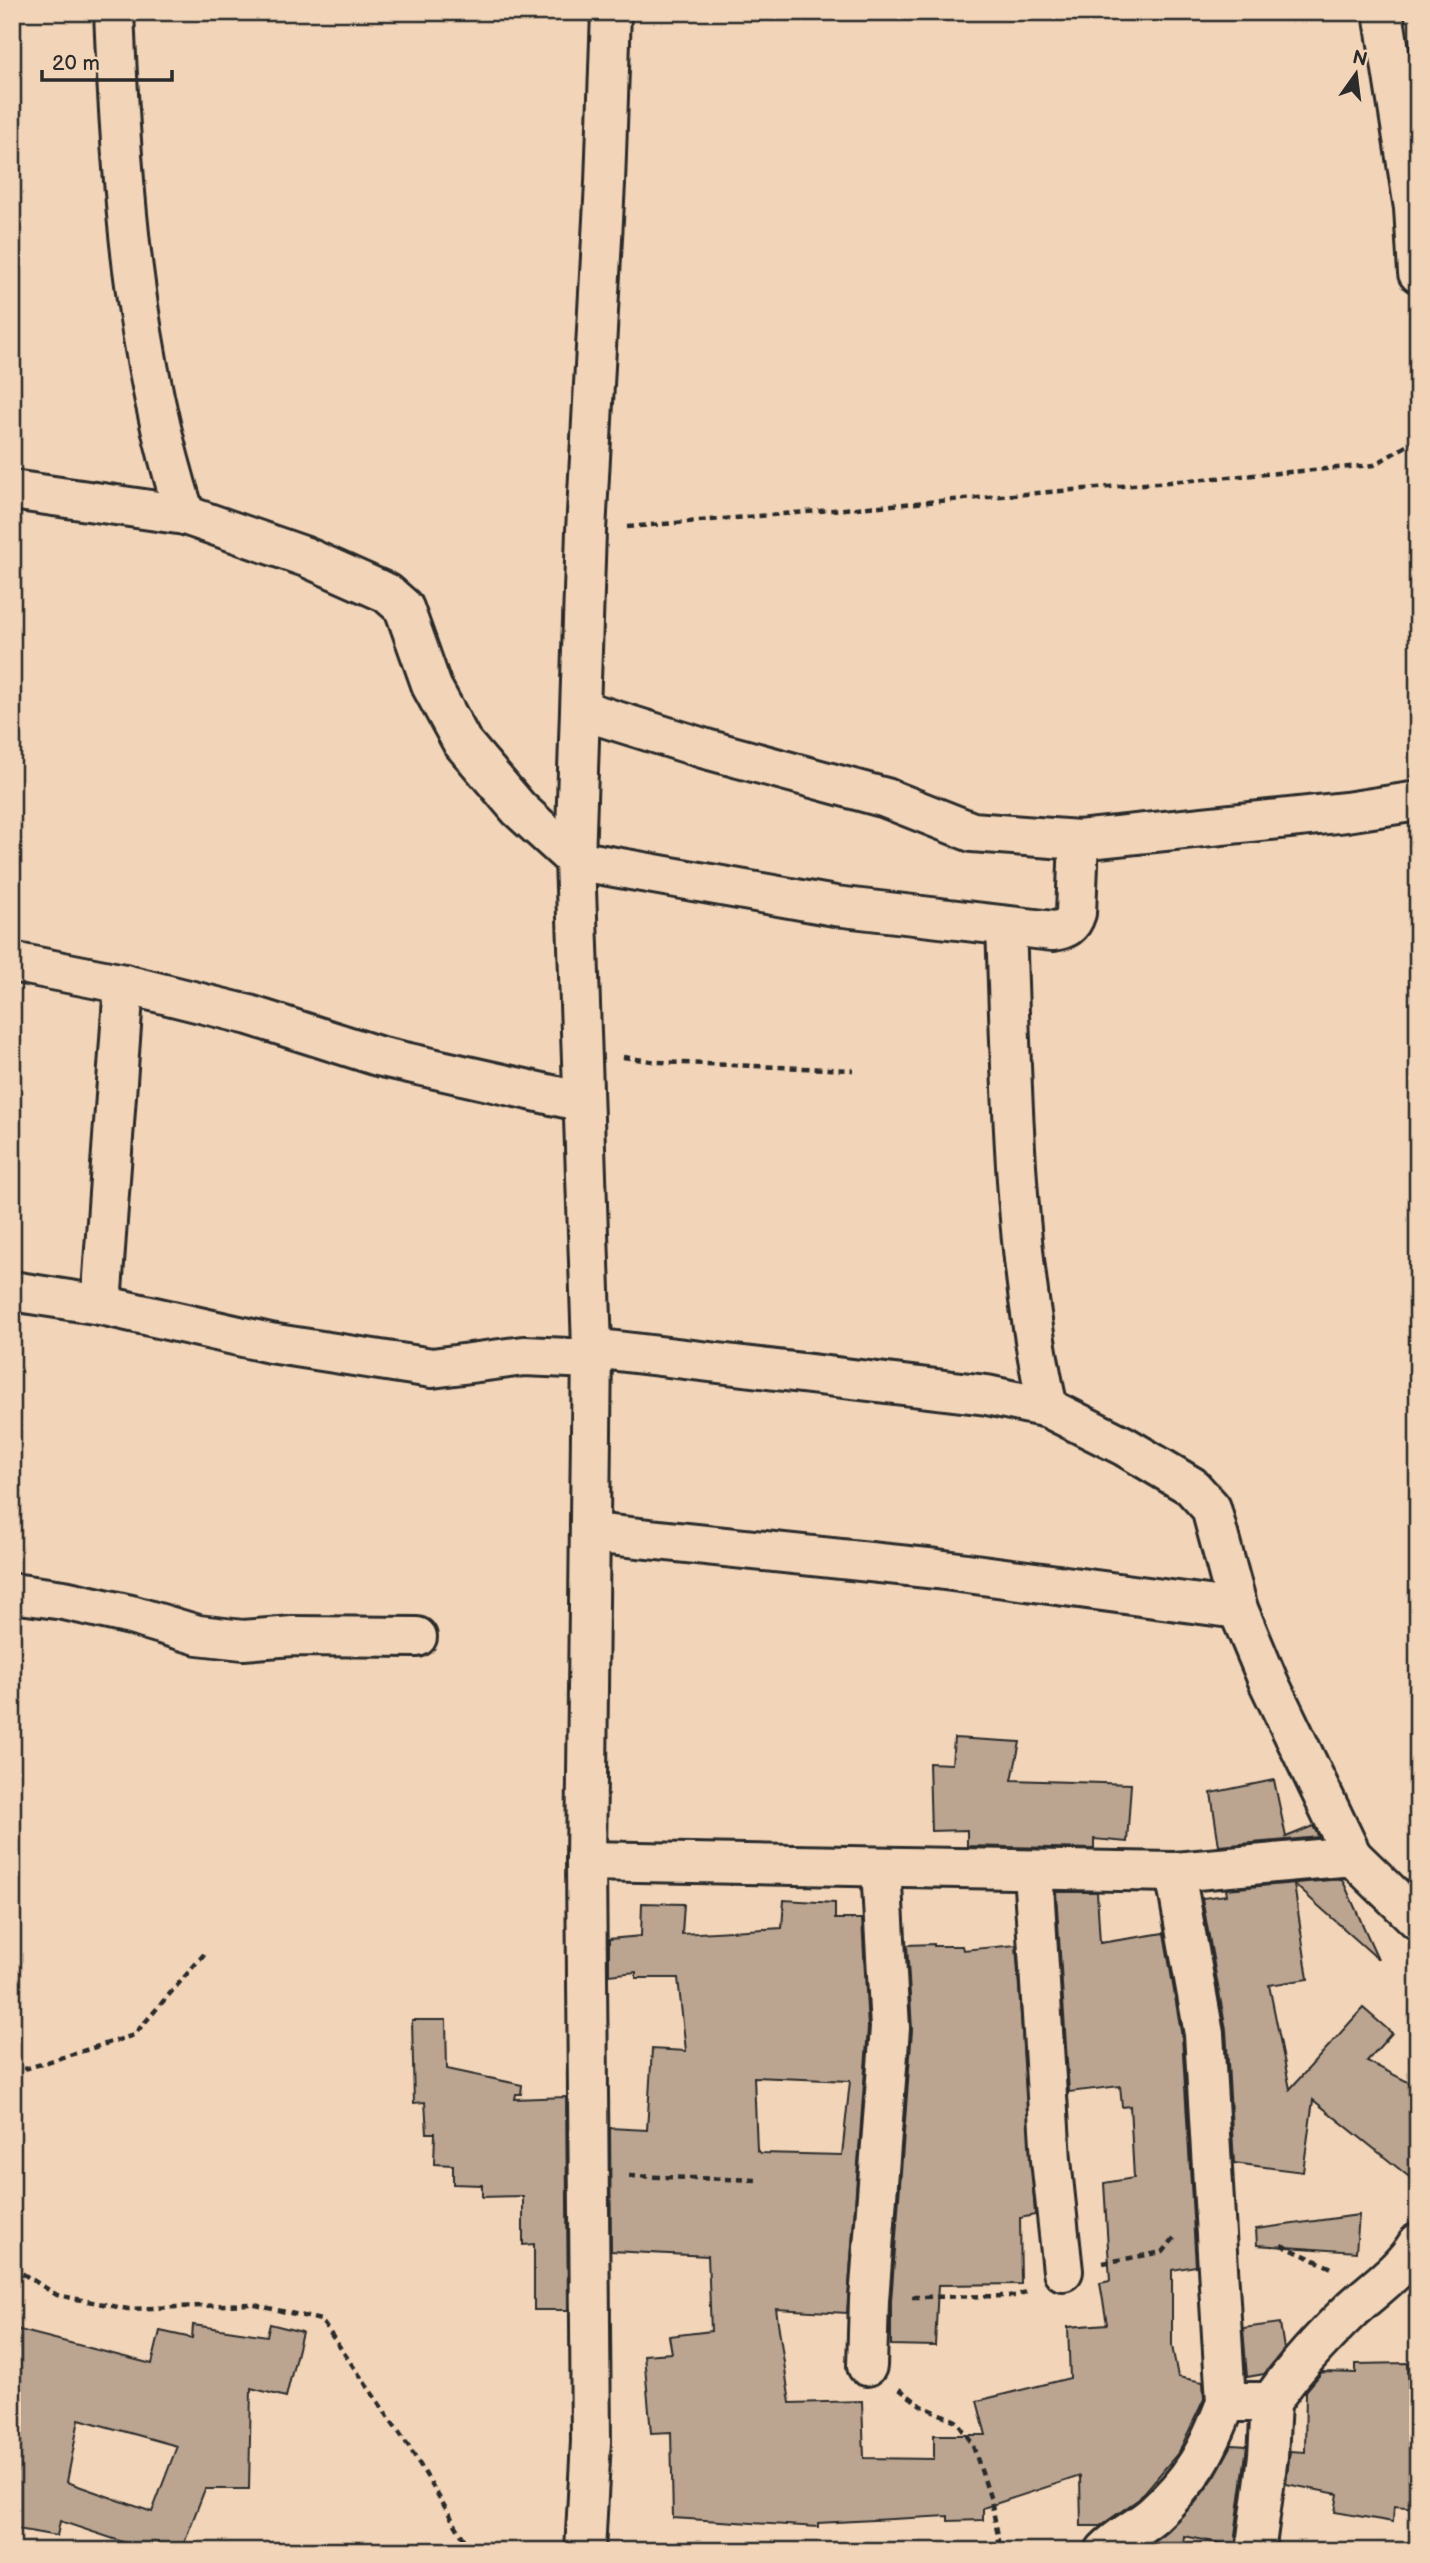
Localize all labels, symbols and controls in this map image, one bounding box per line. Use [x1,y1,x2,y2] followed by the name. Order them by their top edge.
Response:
[42,38,172,82] scale bar
[1322,38,1392,108] north arrow
[1350,46,1369,72] text: N
[52,51,100,76] text: 20 m

